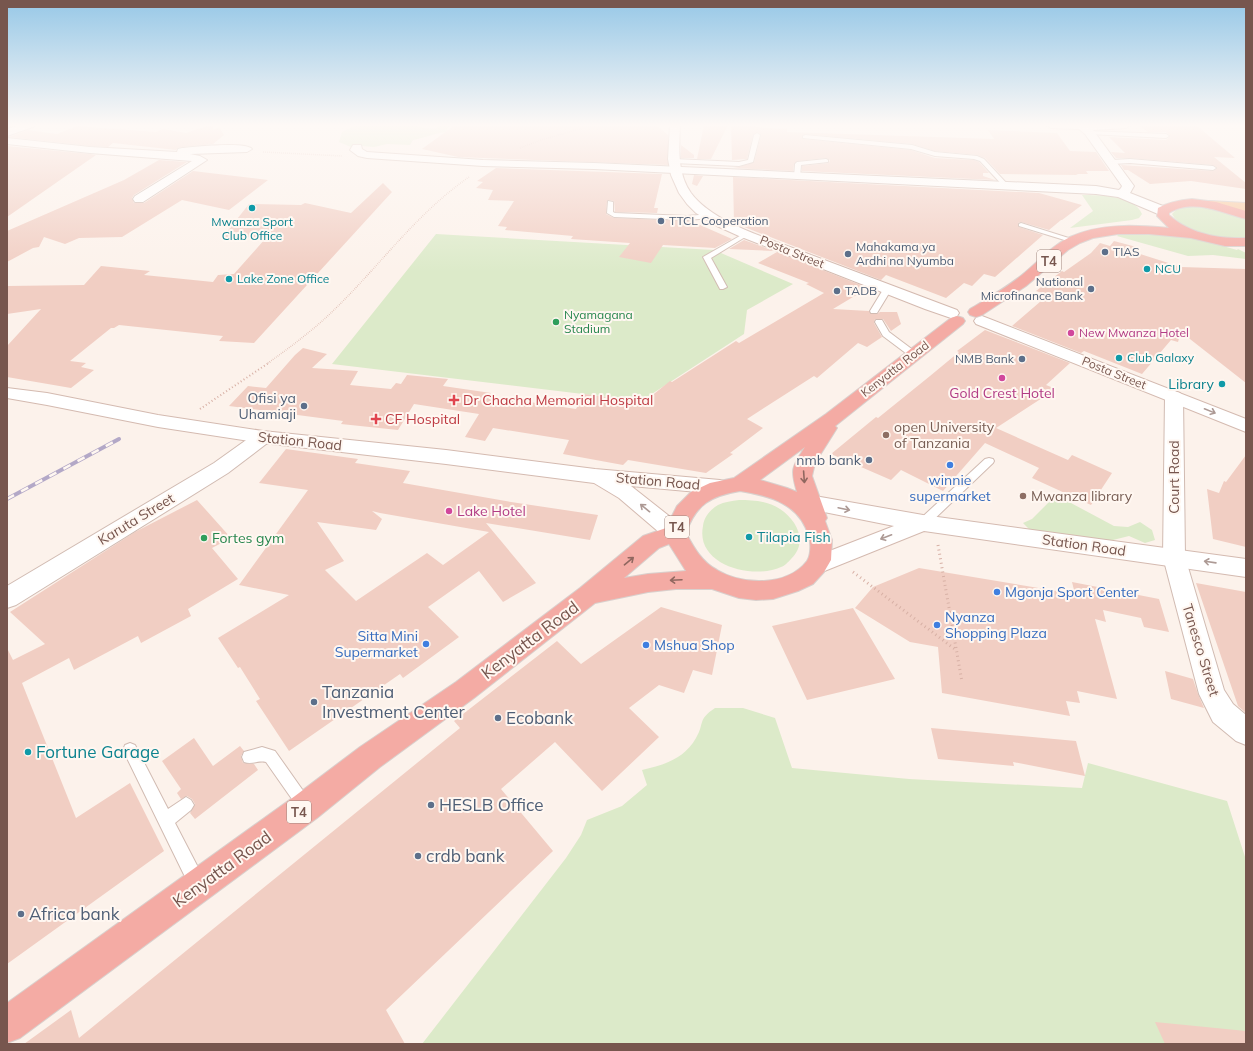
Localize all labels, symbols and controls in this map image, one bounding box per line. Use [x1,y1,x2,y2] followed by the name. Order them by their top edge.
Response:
[247,203,257,213] marker: Mwanza Sport Club Office
[669,213,769,228] place label: TTCL Cooperation
[211,214,293,243] place label: Mwanza Sport Club Office
[656,216,666,226] marker: TTCL Cooperation
[758,232,827,271] street label: Posta Street
[856,239,954,268] place label: Mahakama ya Ardhi na Nyumba
[1113,244,1140,259] place label: TIAS
[1100,247,1110,257] marker: TIAS
[843,249,853,259] marker: Mahakama ya Ardhi na Nyumba
[1037,250,1061,272] road number: T4
[1155,261,1181,276] place label: NCU
[1142,264,1152,274] marker: NCU
[237,271,329,286] place label: Lake Zone Office
[224,274,234,284] marker: Lake Zone Office
[981,274,1084,303] place label: National Microfinance Bank
[845,283,877,298] place label: TADB
[1086,284,1096,294] marker: National Microfinance Bank
[832,286,842,296] marker: TADB
[564,307,633,336] place label: Nyamagana Stadium
[551,317,561,327] marker: Nyamagana Stadium
[1079,325,1189,340] place label: New Mwanza Hotel
[1066,328,1076,338] marker: New Mwanza Hotel
[858,337,932,400] street label: Kenyatta Road
[1127,350,1195,365] place label: Club Galaxy
[955,351,1015,366] place label: NMB Bank
[1080,353,1149,392] street label: Posta Street
[1114,353,1124,363] marker: Club Galaxy
[1017,354,1027,364] marker: NMB Bank
[997,373,1007,383] marker: Gold Crest Hotel
[1168,375,1215,393] place label: Library
[1217,379,1227,389] marker: Library
[949,384,1055,402] place label: Gold Crest Hotel
[238,389,296,423] place label: Ofisi ya Uhamiaji
[463,391,653,409] place label: Dr Chacha Memorial Hospital
[448,394,460,406] marker: Dr Chacha Memorial Hospital
[299,401,309,411] marker: Ofisi ya Uhamiaji
[1203,408,1215,416] one-way arrow
[385,410,460,428] place label: CF Hospital
[370,413,382,425] marker: CF Hospital
[894,418,995,452] place label: open University of Tanzania
[257,428,343,454] street label: Station Road
[881,430,891,440] marker: open University of Tanzania
[1165,440,1183,514] street label: Court Road
[796,451,862,469] place label: nmb bank
[864,455,874,465] marker: nmb bank
[945,460,955,470] marker: winnie supermarket
[615,468,701,494] street label: Station Road
[800,470,808,483] one-way arrow
[909,471,991,505] place label: winnie supermarket
[1031,487,1133,505] place label: Mwanza library
[94,489,178,549] street label: Karuta Street
[1018,491,1028,501] marker: Mwanza library
[457,502,526,520] place label: Lake Hotel
[639,504,650,513] one-way arrow
[838,505,851,513] one-way arrow
[444,506,454,516] marker: Lake Hotel
[665,516,689,538] road number: T4
[757,528,831,546] place label: Tilapia Fish
[212,529,284,547] place label: Fortes gym
[1041,530,1127,560] street label: Station Road
[744,532,754,542] marker: Tilapia Fish
[199,533,209,543] marker: Fortes gym
[881,534,893,542] one-way arrow
[623,556,634,565] one-way arrow
[1204,558,1217,566] one-way arrow
[670,577,683,584] one-way arrow
[1005,583,1140,601] place label: Mgonja Sport Center
[992,587,1002,597] marker: Mgonja Sport Center
[477,596,583,684] street label: Kenyatta Road
[1178,602,1224,698] street label: Tanesco Street
[945,608,1047,642] place label: Nyanza Shopping Plaza
[932,620,942,630] marker: Nyanza Shopping Plaza
[335,627,418,661] place label: Sitta Mini Supermarket
[654,636,735,654] place label: Mshua Shop
[421,639,431,649] marker: Sitta Mini Supermarket
[641,640,651,650] marker: Mshua Shop
[322,681,466,722] place label: Tanzania Investment Center
[309,697,319,707] marker: Tanzania Investment Center
[506,707,573,728] place label: Ecobank
[493,713,503,723] marker: Ecobank
[36,741,159,762] place label: Fortune Garage
[23,747,33,757] marker: Fortune Garage
[439,794,544,815] place label: HESLB Office
[426,800,436,810] marker: HESLB Office
[287,801,311,823] road number: T4
[168,826,276,912] street label: Kenyatta Road
[426,845,505,866] place label: crdb bank
[413,851,423,861] marker: crdb bank
[29,903,120,924] place label: Africa bank
[16,909,26,919] marker: Africa bank

